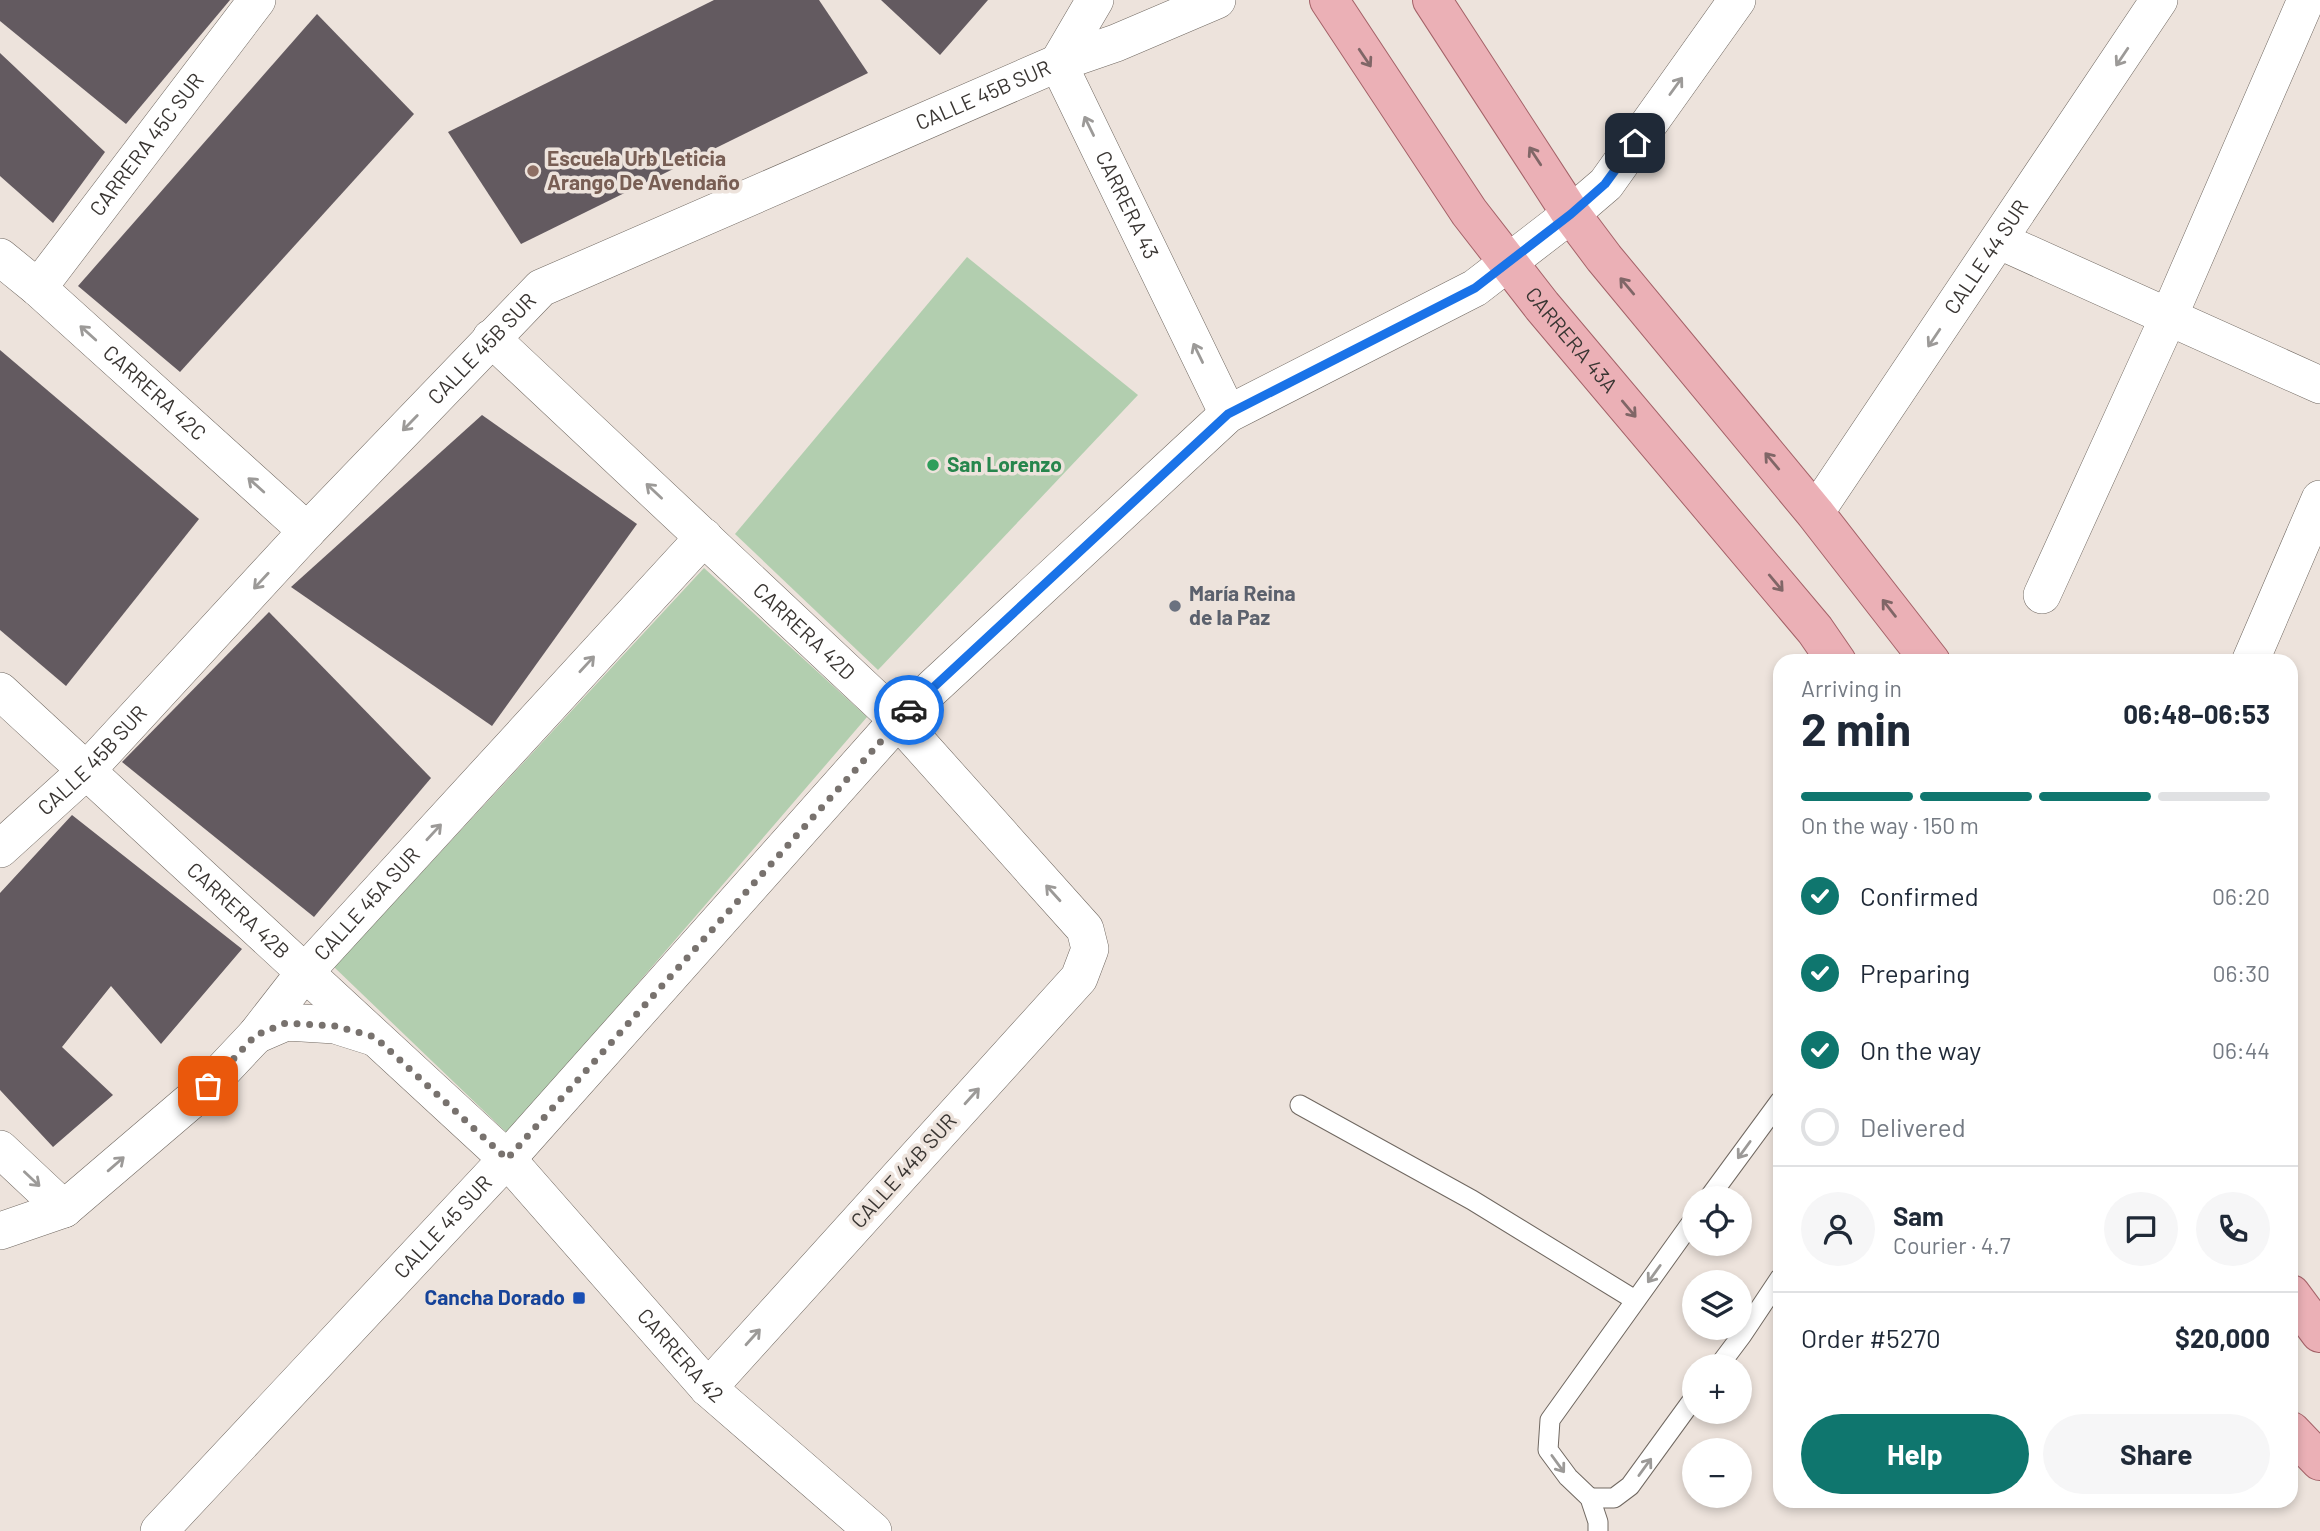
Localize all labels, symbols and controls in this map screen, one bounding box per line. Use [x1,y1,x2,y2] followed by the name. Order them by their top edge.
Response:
[1359,47,1373,67] one-way arrow
[2114,47,2129,66] one-way arrow
[911,54,1054,135] street label: CALLE 45B SUR
[84,68,208,220] street label: CARRERA 45C SUR
[1669,77,1683,96] one-way arrow
[1605,113,1665,173] pin
[1081,116,1095,137] one-way arrow
[1616,124,1654,162] icon: home
[547,145,740,194] place label: Escuela Urb Leticia Arango De Avendaño
[1091,146,1165,263] street label: CARRERA 43
[1528,147,1542,167] one-way arrow
[525,163,541,179] marker: Escuela Urb Leticia Arango De Avendaño
[1938,194,2033,318] street label: CALLE 44 SUR
[1619,277,1635,295] one-way arrow
[1521,282,1624,397] street label: CARRERA 43A
[422,287,540,409] street label: CALLE 45B SUR
[79,325,97,341] one-way arrow
[1927,328,1941,347] one-way arrow
[99,339,212,445] street label: CARRERA 42C
[1191,343,1204,364] one-way arrow
[1621,400,1637,418] one-way arrow
[402,414,419,431] one-way arrow
[947,451,1062,476] place label: San Lorenzo
[1764,452,1780,470] one-way arrow
[925,457,941,473] marker: San Lorenzo
[248,477,265,494] one-way arrow
[646,482,663,499] one-way arrow
[252,572,269,589] one-way arrow
[1768,574,1784,592] one-way arrow
[749,577,861,684] street label: CARRERA 42D
[1189,580,1296,629] place label: María Reina de la Paz
[1167,598,1183,614] marker: María Reina de la Paz
[1881,599,1896,617] one-way arrow
[579,656,596,673] one-way arrow
[1801,674,1902,702] text: Arriving in
[874,675,944,745] courier
[890,691,928,729] icon: car
[2123,698,2270,729] text: 06:48–06:53
[32,700,151,820] street label: CALLE 45B SUR
[1801,700,1911,755] text: 2 min
[1801,811,1979,839] text: On the way · 150 m
[425,824,442,841] one-way arrow
[308,841,424,965] street label: CALLE 45A SUR
[183,856,296,963] street label: CARRERA 42B
[1801,877,1839,915] icon: check
[1860,880,1979,911] text: Confirmed
[2212,882,2270,910] text: 06:20
[1045,885,1061,903] one-way arrow
[1801,954,1839,992] icon: check
[1860,957,1970,988] text: Preparing
[2213,959,2270,987] text: 06:30
[1801,1031,1839,1069] icon: check
[1860,1034,1981,1065] text: On the way
[2212,1036,2270,1064] text: 06:44
[178,1056,238,1116] pin
[189,1067,227,1105] icon: bag
[964,1087,980,1105] one-way arrow
[845,1108,961,1232] street label: CALLE 44B SUR
[1860,1111,1966,1142] text: Delivered
[1737,1140,1751,1159] one-way arrow
[106,1156,124,1172] one-way arrow
[388,1170,496,1283] street label: CALLE 45 SUR
[23,1171,40,1188] one-way arrow
[1682,1186,1752,1508] map controls
[1682,1186,1752,1256] button: locate
[1801,1192,1875,1266] button: person
[2104,1192,2178,1266] button: chat
[2196,1192,2270,1266] button: phone
[1893,1200,1944,1231] text: Sam
[1893,1231,2011,1259] text: Courier · 4.7
[1647,1264,1661,1283] one-way arrow
[1682,1270,1752,1340] button: layers
[424,1284,565,1309] place label: Cancha Dorado
[571,1290,587,1306] marker: Cancha Dorado
[633,1303,729,1407] street label: CARRERA 42
[1801,1322,1941,1353] text: Order #5270
[2175,1322,2270,1353] text: $20,000
[745,1329,762,1346] one-way arrow
[1682,1354,1752,1424] button: +
[1801,1414,2029,1494] button: Help
[2043,1414,2270,1494] button: Share
[1682,1438,1752,1508] button: −
[1551,1455,1566,1473] one-way arrow
[1638,1458,1652,1477] one-way arrow

